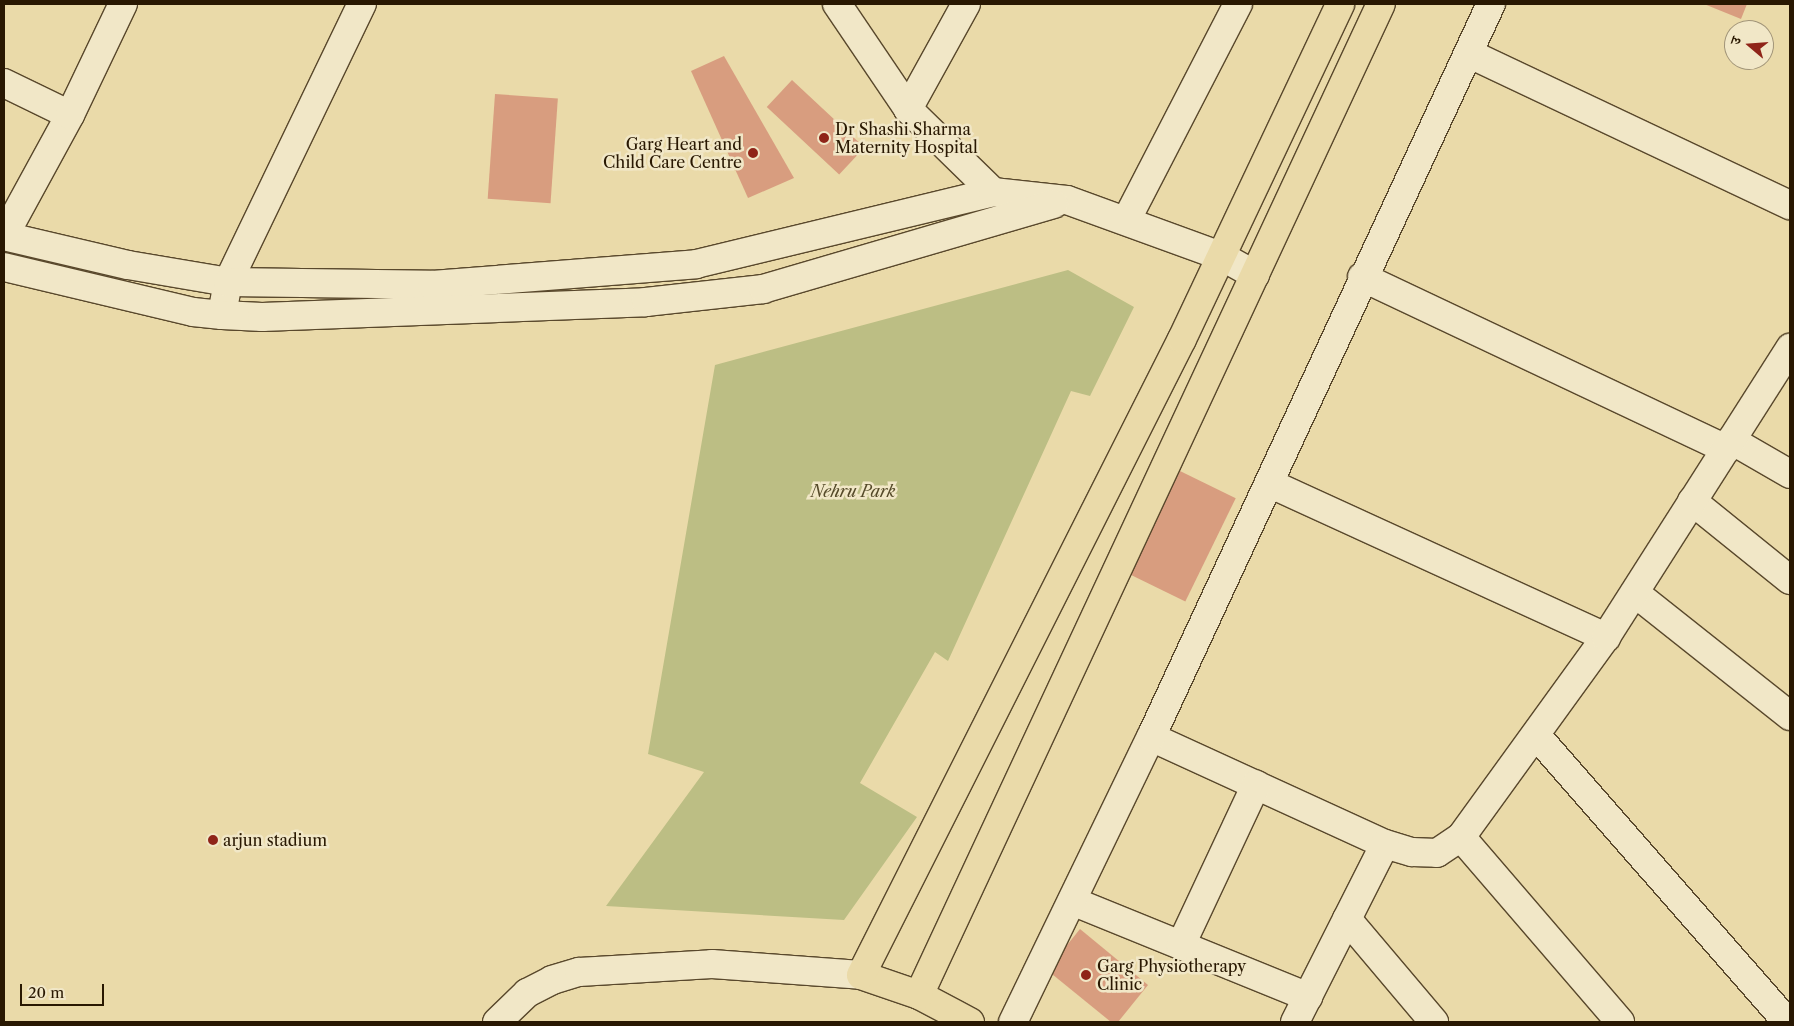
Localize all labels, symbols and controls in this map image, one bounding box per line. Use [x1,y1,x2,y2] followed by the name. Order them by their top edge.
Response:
[1724,20,1774,70] north arrow
[1726,35,1745,47] text: उ
[835,119,978,157] place label: Dr Shashi Sharma Maternity Hospital
[817,131,831,145] marker: Dr Shashi Sharma Maternity Hospital
[603,134,742,172] place label: Garg Heart and Child Care Centre
[746,146,760,160] marker: Garg Heart and Child Care Centre
[811,481,895,501] park label: Nehru Park
[223,830,327,850] place label: arjun stadium
[207,834,219,846] marker: arjun stadium
[1097,956,1246,994] place label: Garg Physiotherapy Clinic
[1079,968,1093,982] marker: Garg Physiotherapy Clinic
[22,974,106,1006] scale bar
[28,983,64,1002] text: 20 m

